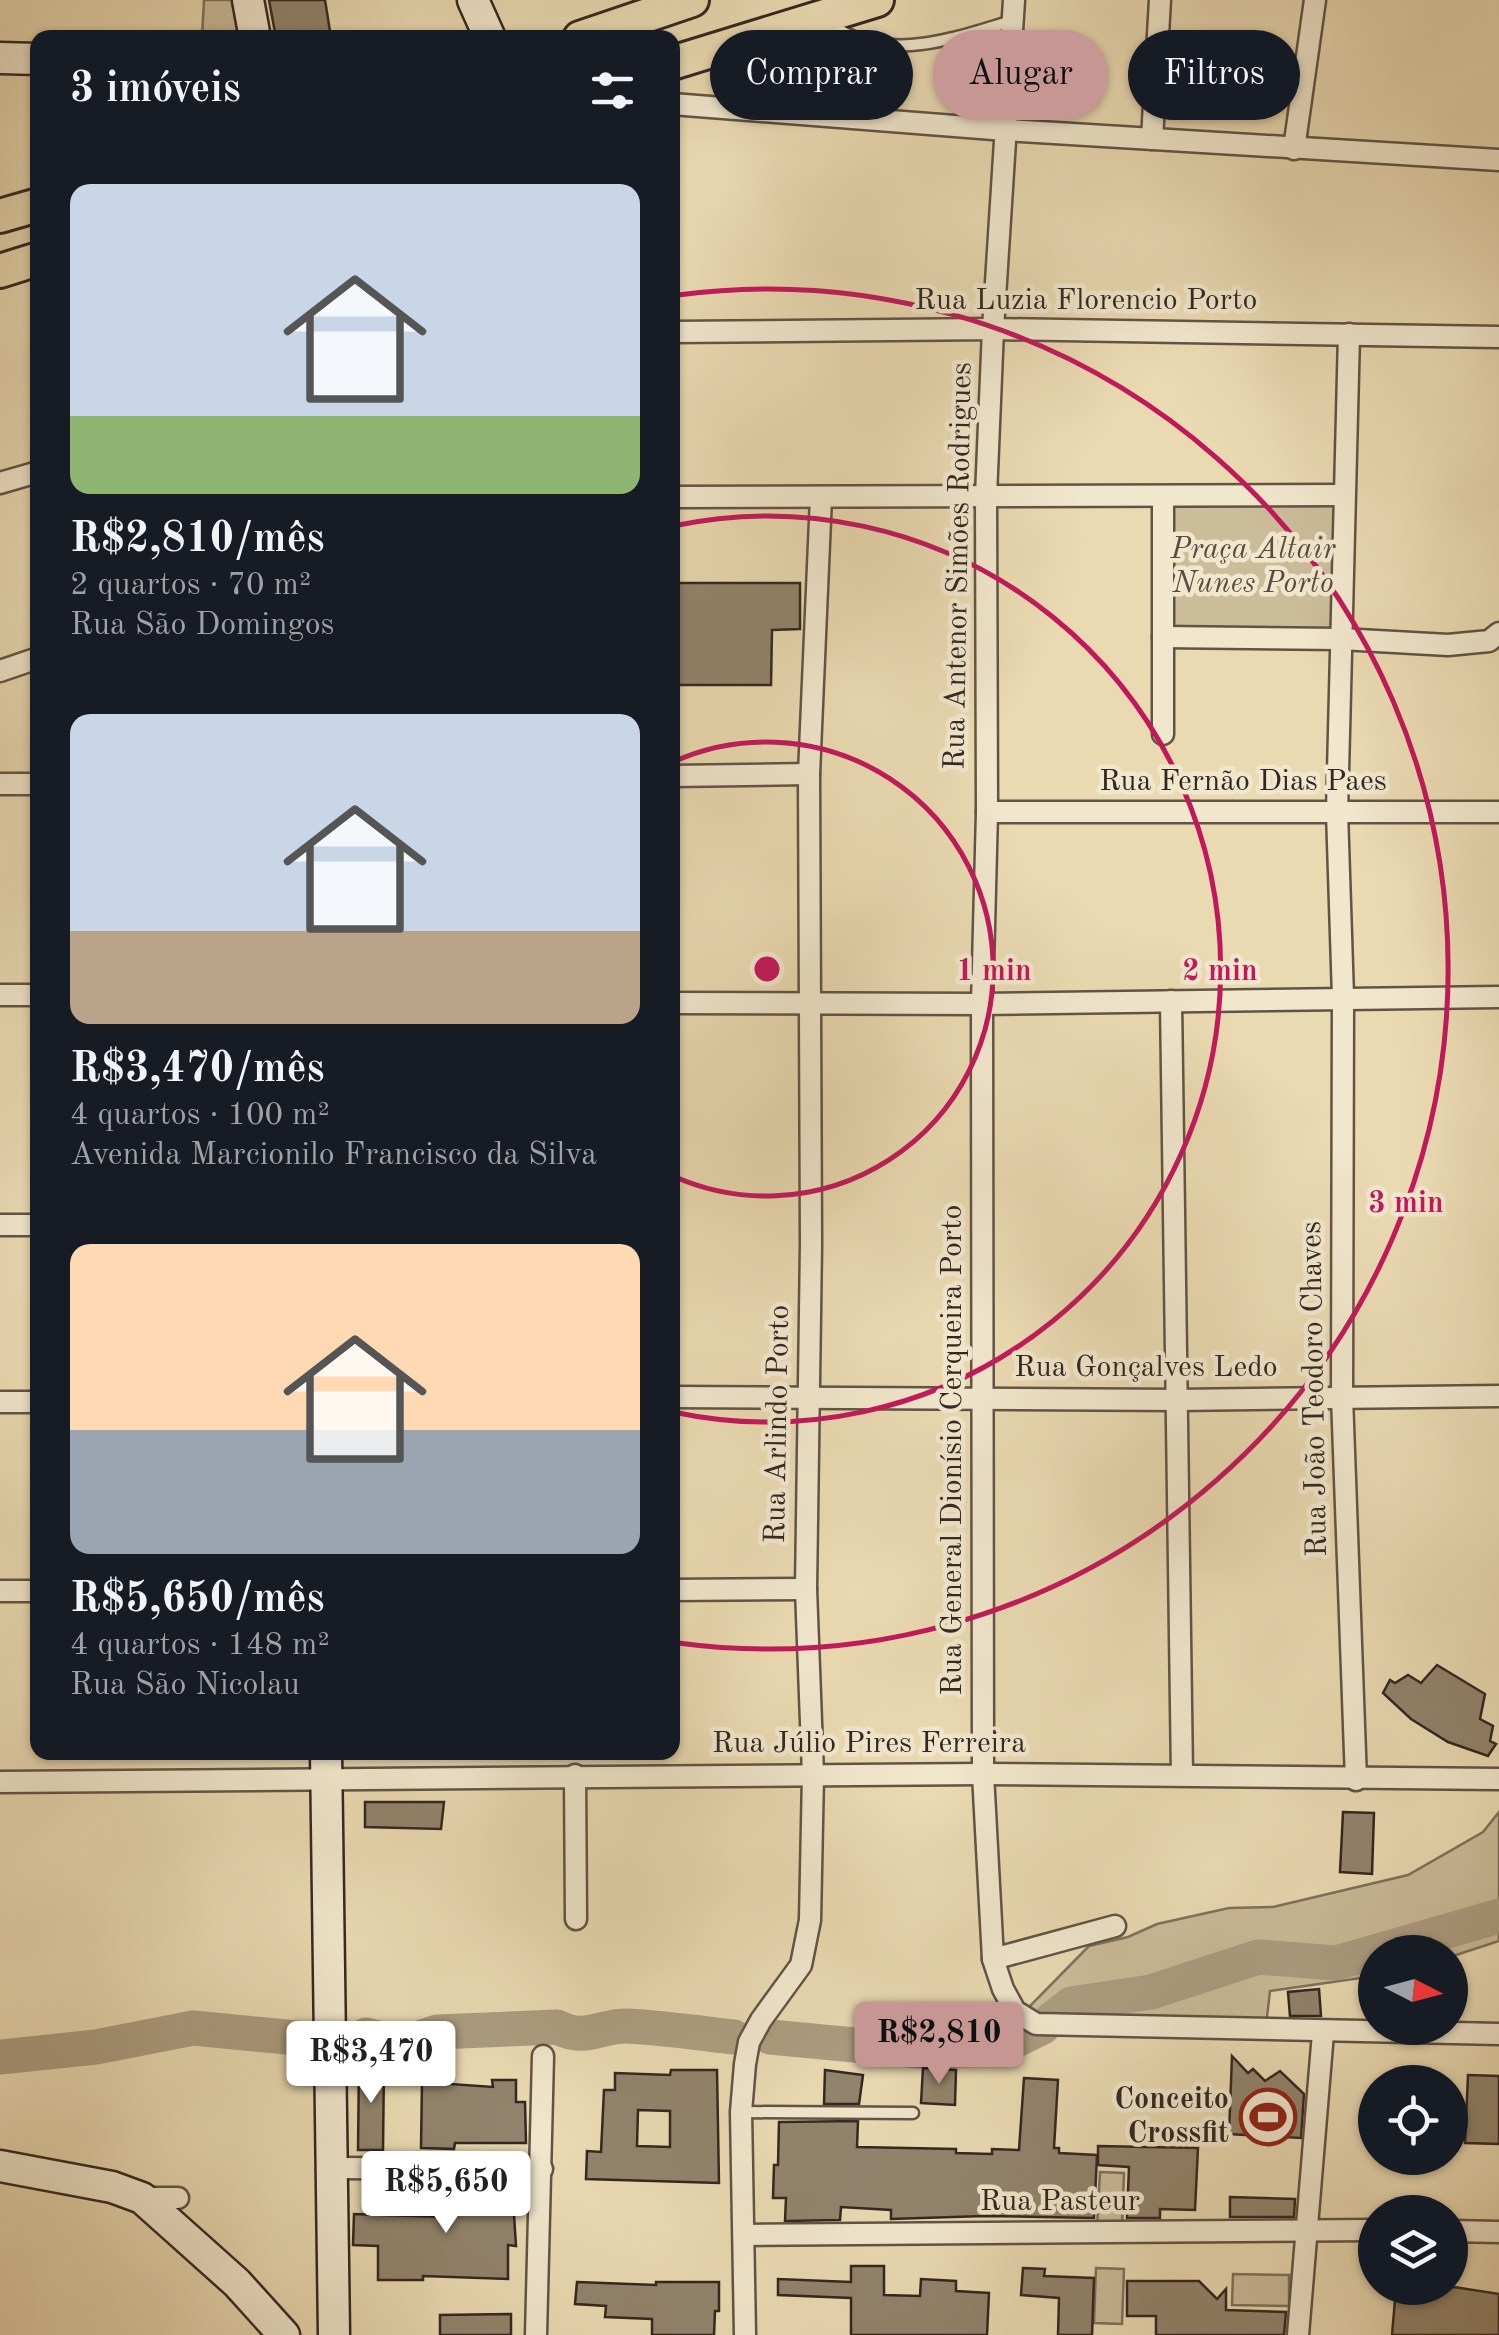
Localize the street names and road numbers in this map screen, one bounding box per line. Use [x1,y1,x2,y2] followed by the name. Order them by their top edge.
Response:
[915,286,1257,316] street label: Rua Luzia Florencio Porto
[940,362,978,770] street label: Rua Antenor Simões Rodrigues
[1099,767,1387,797] street label: Rua Fernão Dias Paes
[938,1205,968,1695] street label: Rua General Dionísio Cerqueira Porto
[1297,1221,1333,1557] street label: Rua João Teodoro Chaves
[761,1304,795,1544] street label: Rua Arlindo Porto
[1014,1353,1278,1383] street label: Rua Gonçalves Ledo
[712,1729,1026,1759] street label: Rua Júlio Pires Ferreira
[980,2187,1140,2217] street label: Rua Pasteur

